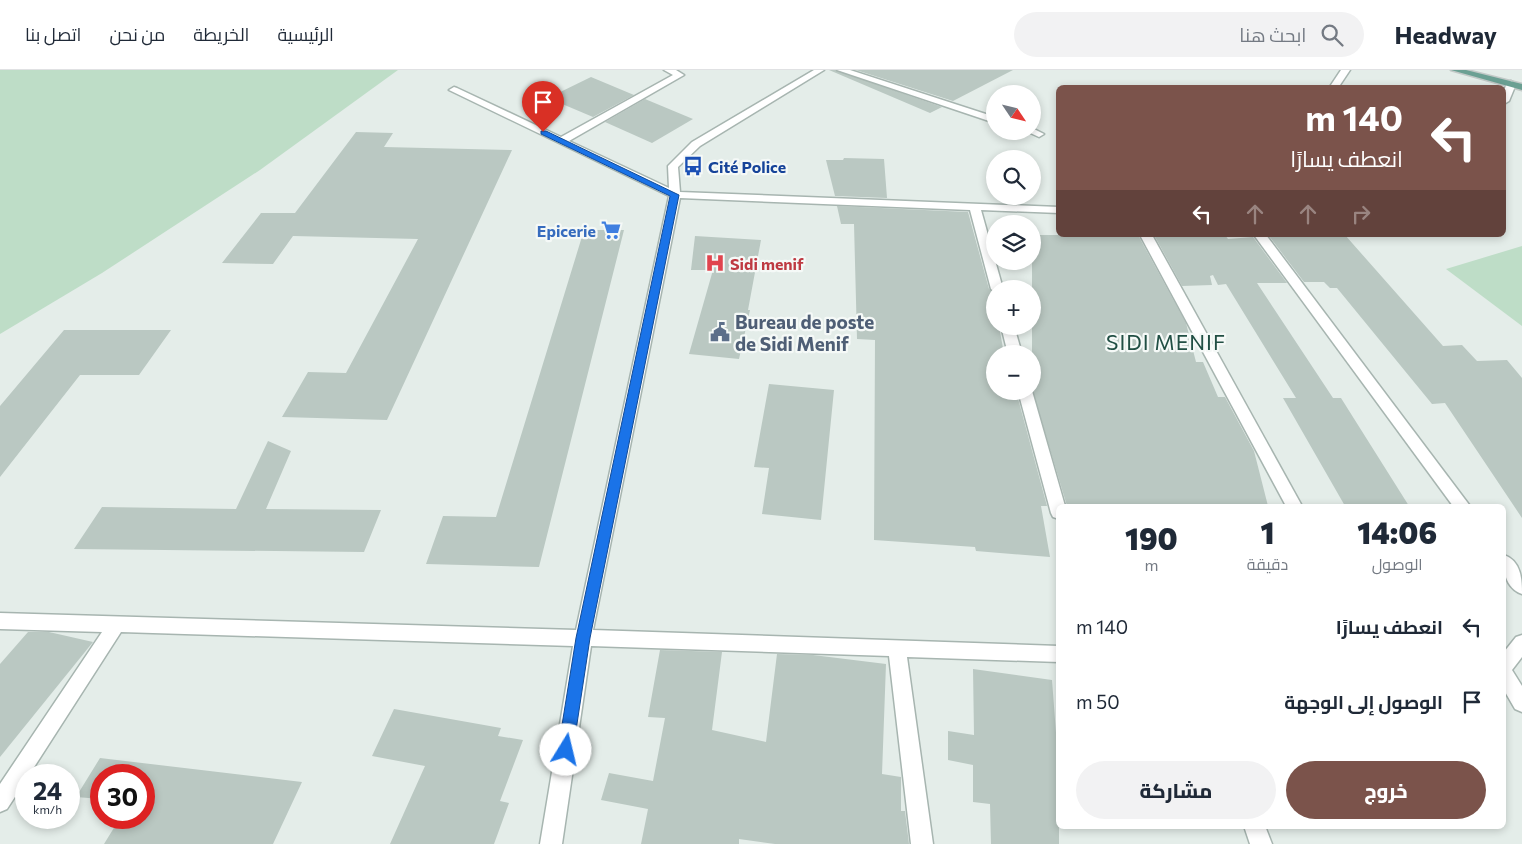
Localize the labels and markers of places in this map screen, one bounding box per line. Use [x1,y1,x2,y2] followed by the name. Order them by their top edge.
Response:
[522,81,564,132] pin
[682,155,704,177] bus stop icon: Cité Police
[708,157,786,176] place label: Cité Police
[600,219,622,241] supermarket icon: Epicerie
[537,221,596,240] place label: Epicerie
[704,252,726,274] hospital icon: Sidi menif
[730,254,804,273] place label: Sidi menif
[735,310,874,355] place label: Bureau de poste de Sidi Menif
[709,321,731,343] public building icon: Bureau de poste de Sidi Menif

